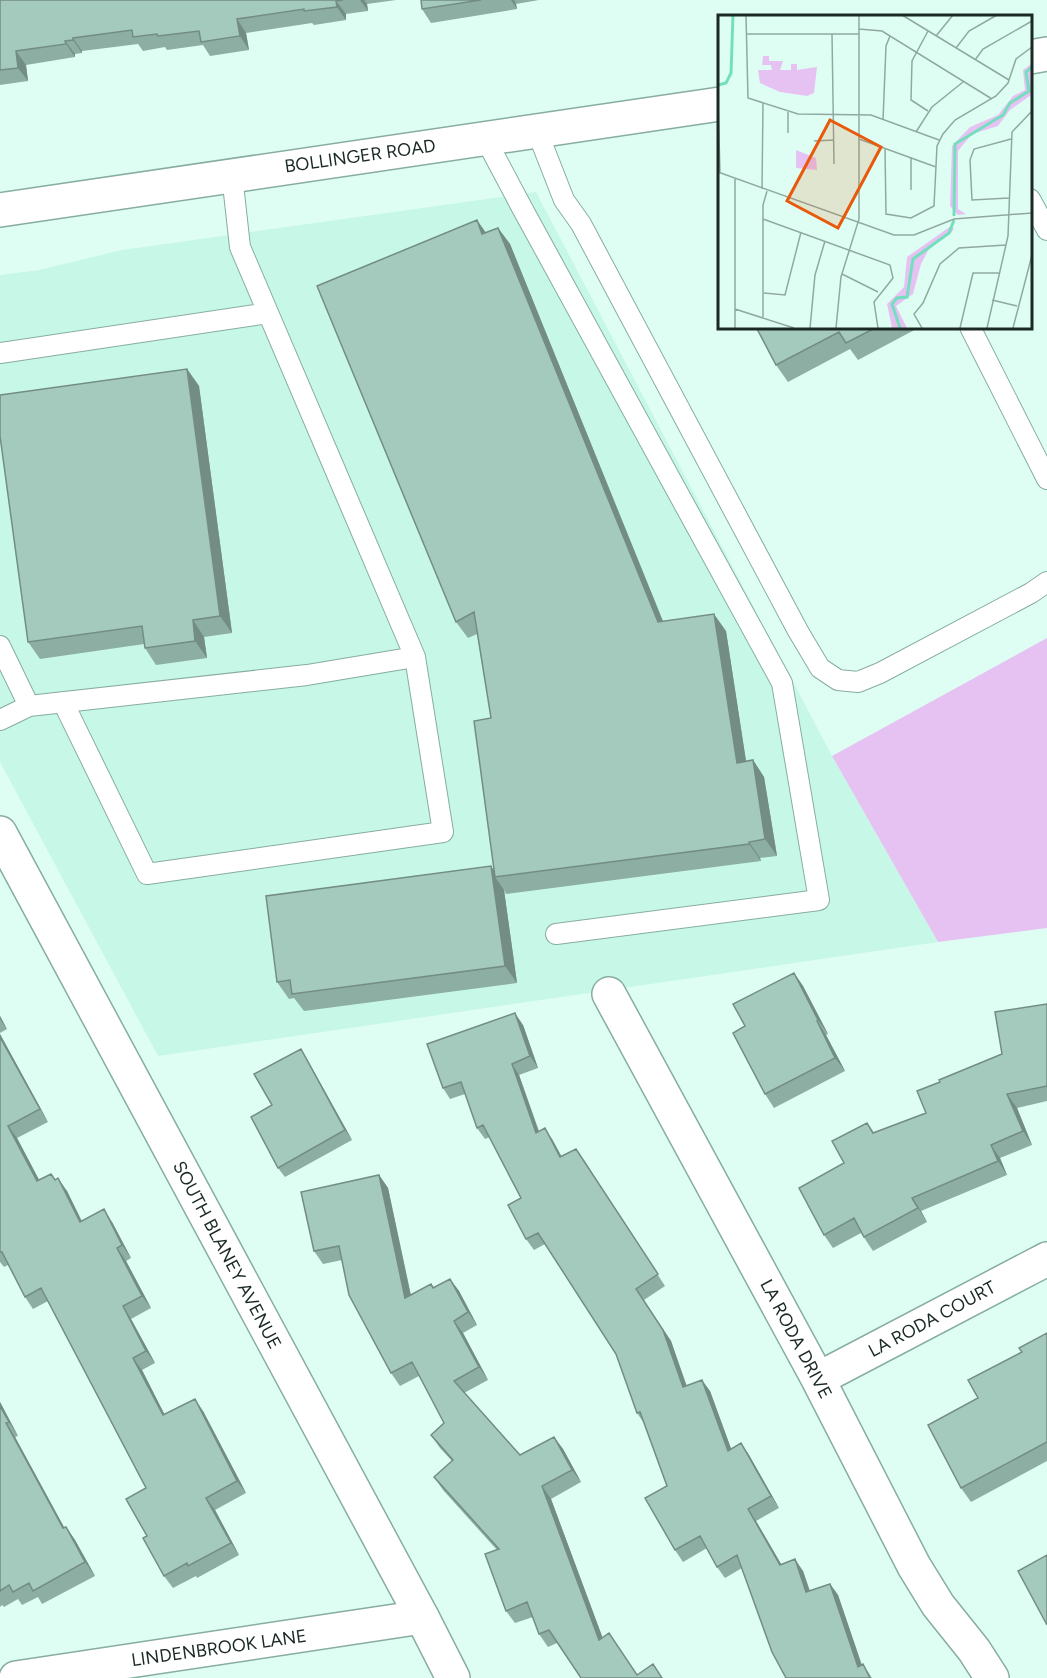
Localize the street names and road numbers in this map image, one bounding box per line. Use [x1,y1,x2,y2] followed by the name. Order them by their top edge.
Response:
[283,135,437,177] street label: BOLLINGER ROAD
[168,1157,286,1353] street label: SOUTH BLANEY AVENUE
[755,1276,837,1402] street label: LA RODA DRIVE
[865,1276,999,1362] street label: LA RODA COURT
[130,1625,308,1671] street label: LINDENBROOK LANE

